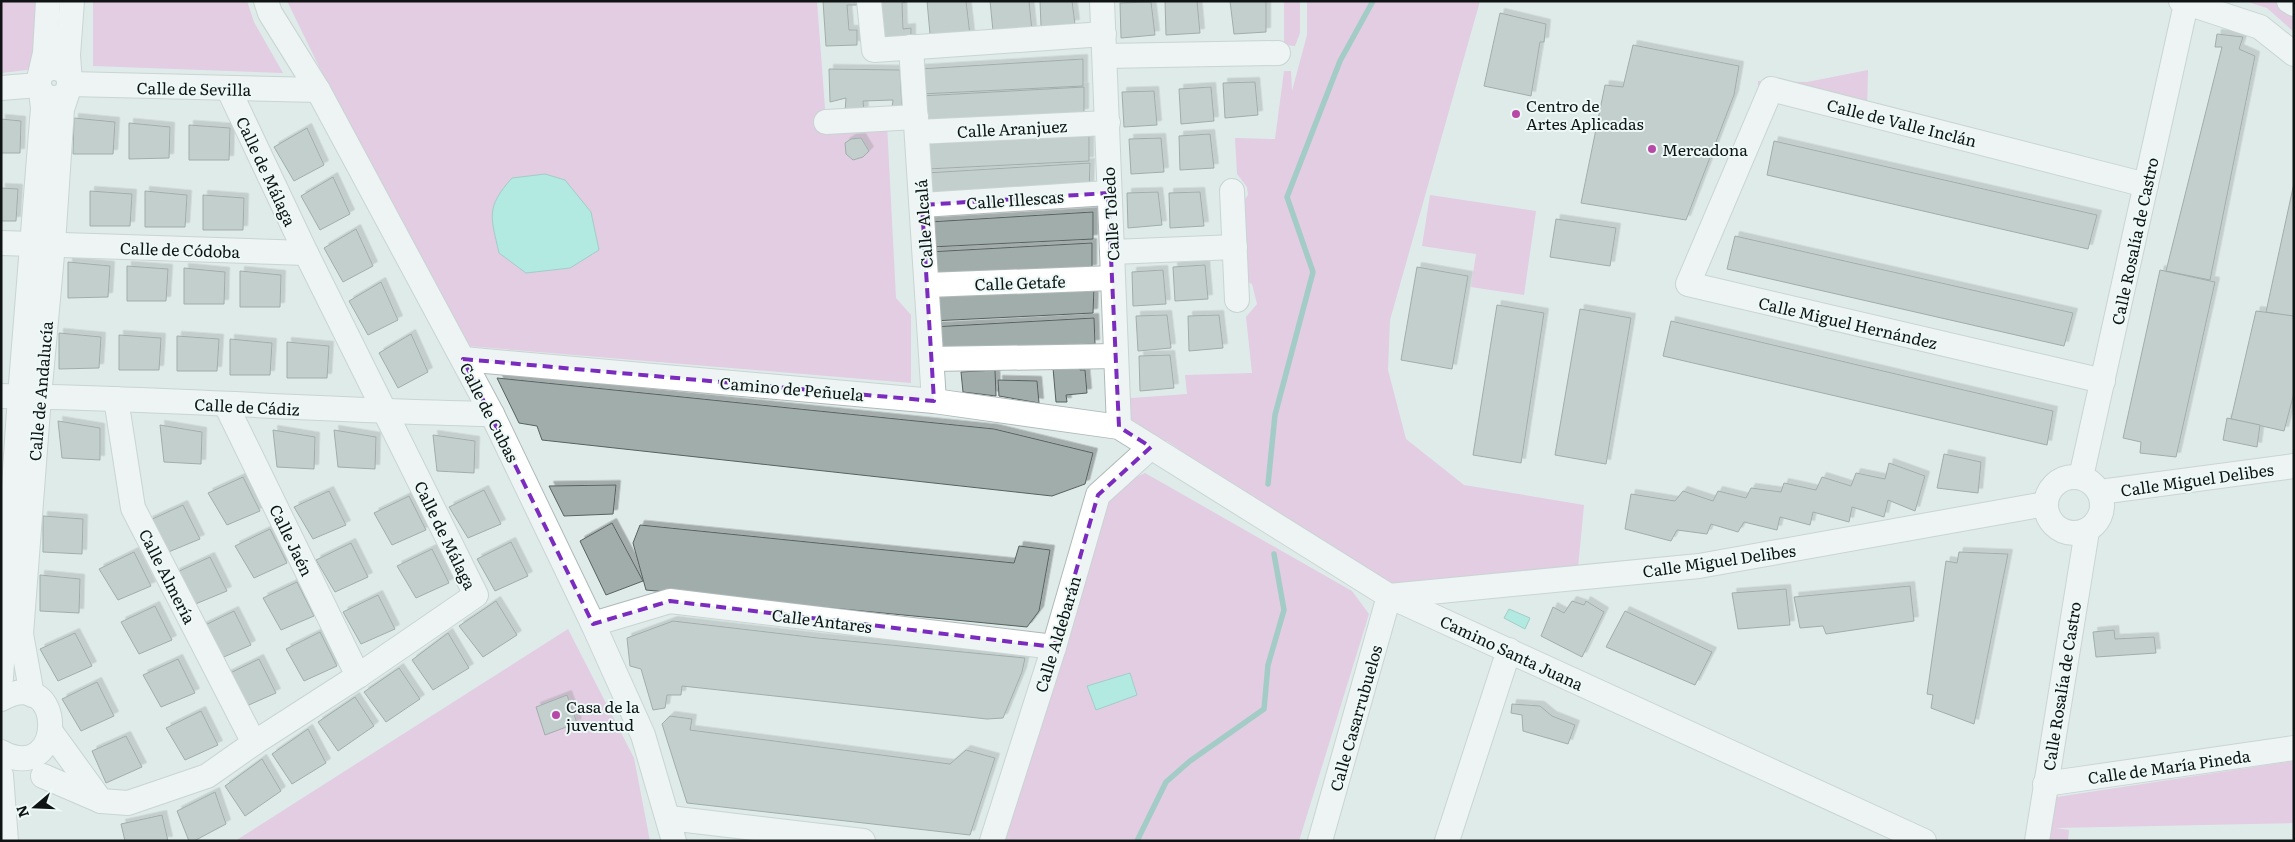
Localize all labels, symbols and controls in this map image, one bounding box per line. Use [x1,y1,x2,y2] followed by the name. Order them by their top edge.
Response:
[136,75,252,101] street label: Calle de Sevilla
[1825,92,1980,152] street label: Calle de Valle Inclán
[1526,93,1644,135] place label: Centro de Artes Aplicadas
[1510,108,1522,120] marker: Centro de Artes Aplicadas
[231,112,303,230] street label: Calle de Málaga
[956,113,1068,143] street label: Calle Aranjuez
[1662,137,1748,161] place label: Mercadona
[1646,143,1658,155] marker: Mercadona
[2104,155,2164,327] street label: Calle Rosalía de Castro
[1096,166,1124,262] street label: Calle Toledo
[908,178,938,269] street label: Calle Alcalá
[965,184,1065,214] street label: Calle Illescas
[119,235,241,263] street label: Calle de Códoba
[974,268,1066,296] street label: Calle Getafe
[1756,290,1940,354] street label: Calle Miguel Hernández
[22,320,58,462] street label: Calle de Andalucía
[455,358,525,466] street label: Calle de Cubas
[719,370,865,406] street label: Camino de Peñuela
[194,391,300,421] street label: Calle de Cádiz
[2119,456,2275,502] street label: Calle Miguel Delibes
[409,476,483,594] street label: Calle de Málaga
[264,500,320,580] street label: Calle Jaén
[134,524,202,628] street label: Calle Almería
[1641,537,1797,583] street label: Calle Miguel Delibes
[1028,572,1086,695] street label: Calle Aldebarán
[2036,600,2086,772] street label: Calle Rosalía de Castro
[771,602,873,638] street label: Calle Antares
[1436,608,1588,696] street label: Camino Santa Juana
[1323,642,1387,794] street label: Calle Casarrubuelos
[566,694,640,736] place label: Casa de la juventud
[550,709,562,721] marker: Casa de la juventud
[2086,743,2252,789] street label: Calle de María Pineda
[10,782,60,832] north arrow
[10,803,33,820] text: N

